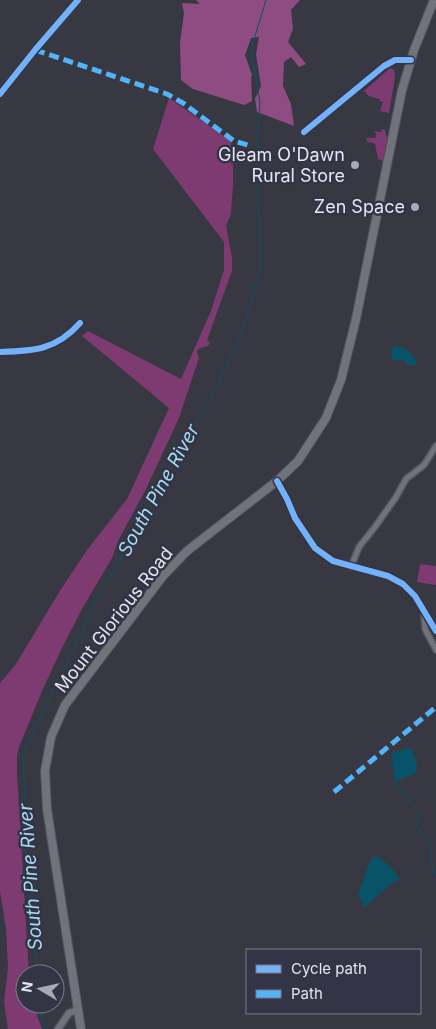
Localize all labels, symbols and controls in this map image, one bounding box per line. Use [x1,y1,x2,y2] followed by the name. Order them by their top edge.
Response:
[218,144,345,186] place label: Gleam O'Dawn Rural Store
[349,159,361,171] marker: Gleam O'Dawn Rural Store
[314,196,405,217] place label: Zen Space
[409,201,421,213] marker: Zen Space
[113,420,205,560] water label: South Pine River
[50,543,177,697] street label: Mount Glorious Road
[14,802,47,951] water label: South Pine River
[246,949,421,1014] legend
[291,959,367,978] text: Cycle path
[15,964,65,1014] north arrow
[17,980,36,993] text: N
[291,984,323,1003] text: Path

